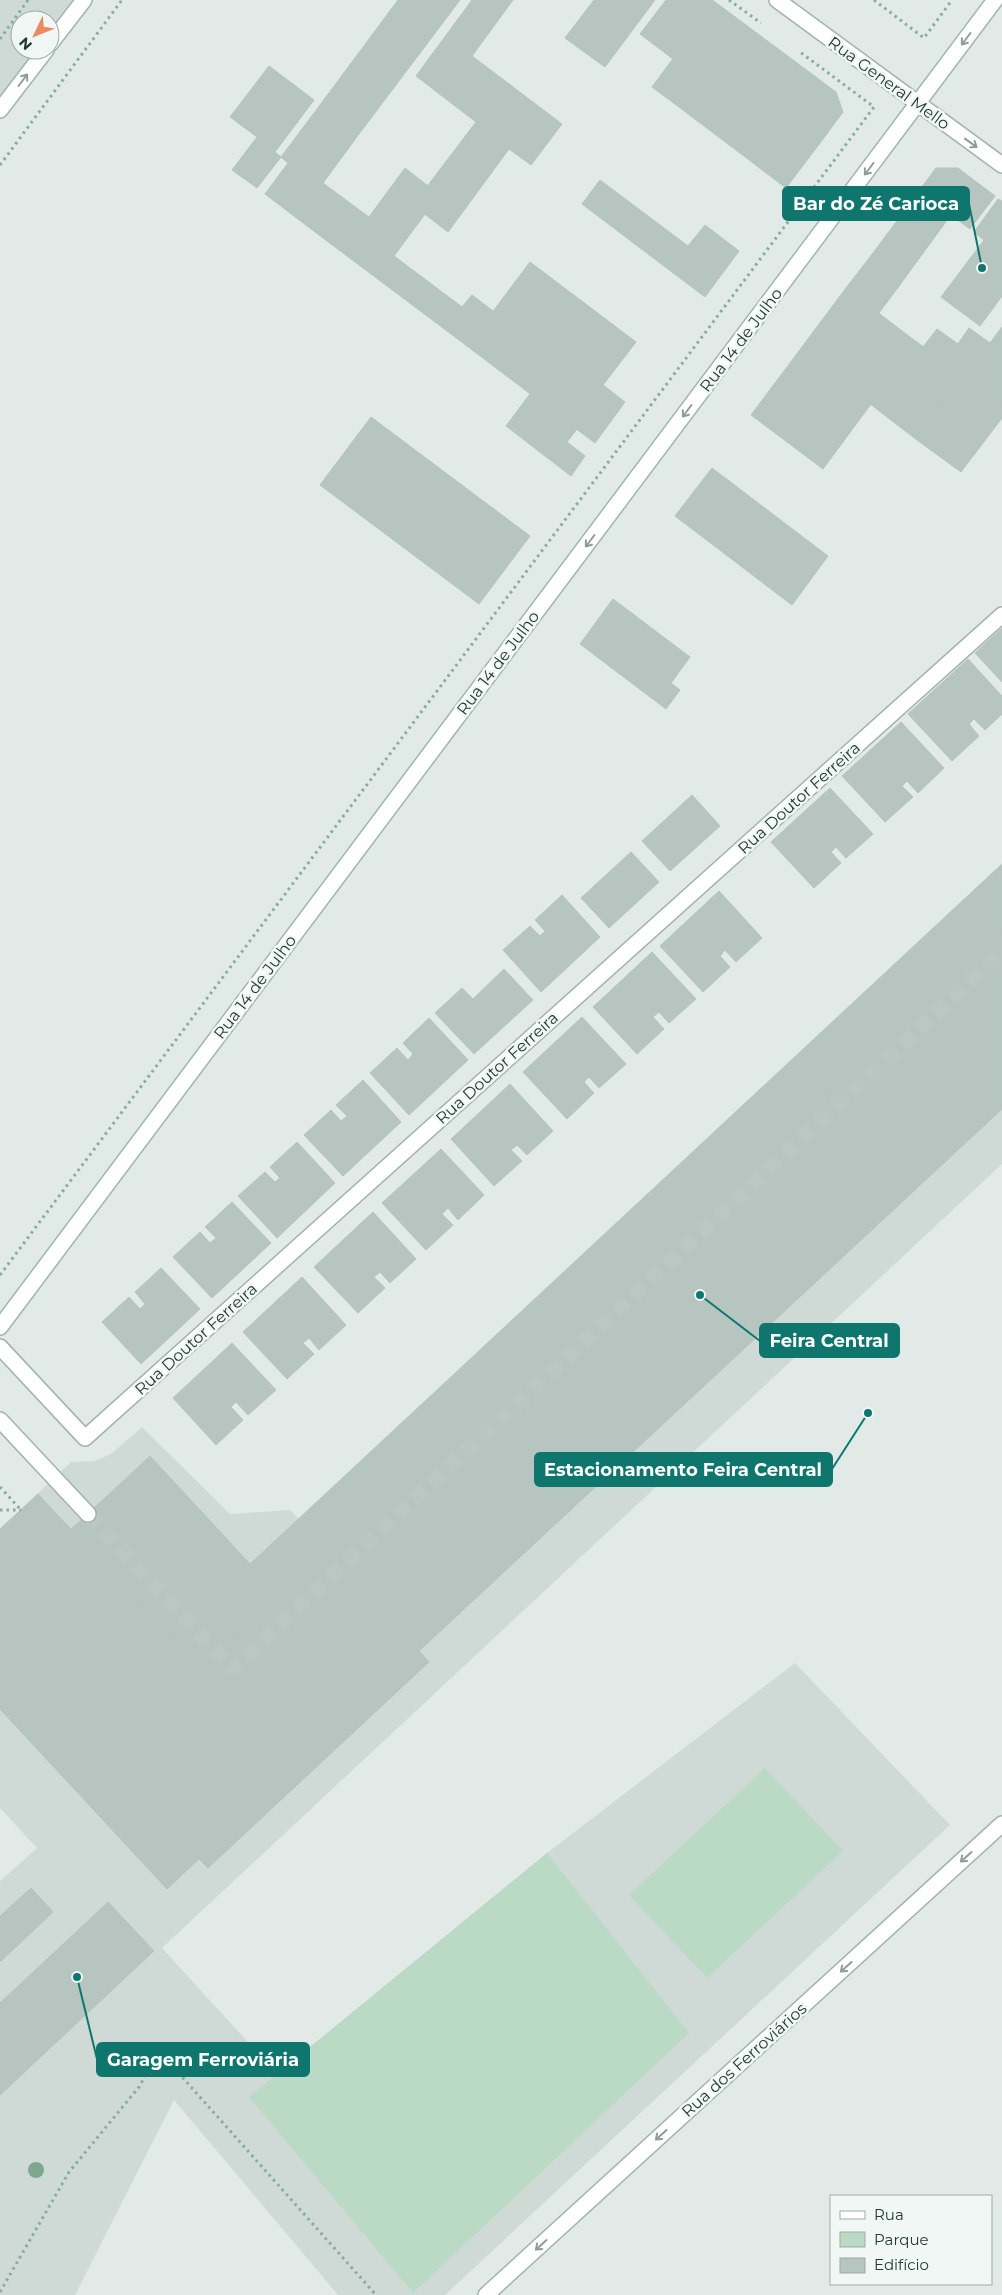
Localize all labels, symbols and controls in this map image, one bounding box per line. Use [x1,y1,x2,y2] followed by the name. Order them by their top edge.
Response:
[10,10,60,60] north arrow
[824,32,954,134] street label: Rua General Mello
[961,32,972,45] one-way arrow
[15,34,36,54] text: N
[18,73,28,87] one-way arrow
[964,138,978,148] one-way arrow
[864,162,874,176] one-way arrow
[783,187,969,220] callout: Bar do Zé Carioca
[793,193,959,215] text: Bar do Zé Carioca
[696,284,786,396] street label: Rua 14 de Julho
[682,404,693,417] one-way arrow
[584,534,595,547] one-way arrow
[453,607,543,719] street label: Rua 14 de Julho
[734,738,864,858] street label: Rua Doutor Ferreira
[210,931,300,1043] street label: Rua 14 de Julho
[432,1008,562,1128] street label: Rua Doutor Ferreira
[131,1279,261,1399] street label: Rua Doutor Ferreira
[760,1324,899,1357] callout: Feira Central
[769,1330,889,1352] text: Feira Central
[535,1453,832,1486] callout: Estacionamento Feira Central
[544,1459,822,1481] text: Estacionamento Feira Central
[959,1851,972,1863] one-way arrow
[839,1961,852,1973] one-way arrow
[678,1999,811,2121] street label: Rua dos Ferroviários
[97,2043,309,2076] callout: Garagem Ferroviária
[107,2049,299,2071] text: Garagem Ferroviária
[655,2129,668,2141] one-way arrow
[830,2195,992,2285] legend
[874,2205,904,2224] text: Rua
[874,2230,929,2249] text: Parque
[534,2239,547,2250] one-way arrow
[874,2255,929,2274] text: Edifício

